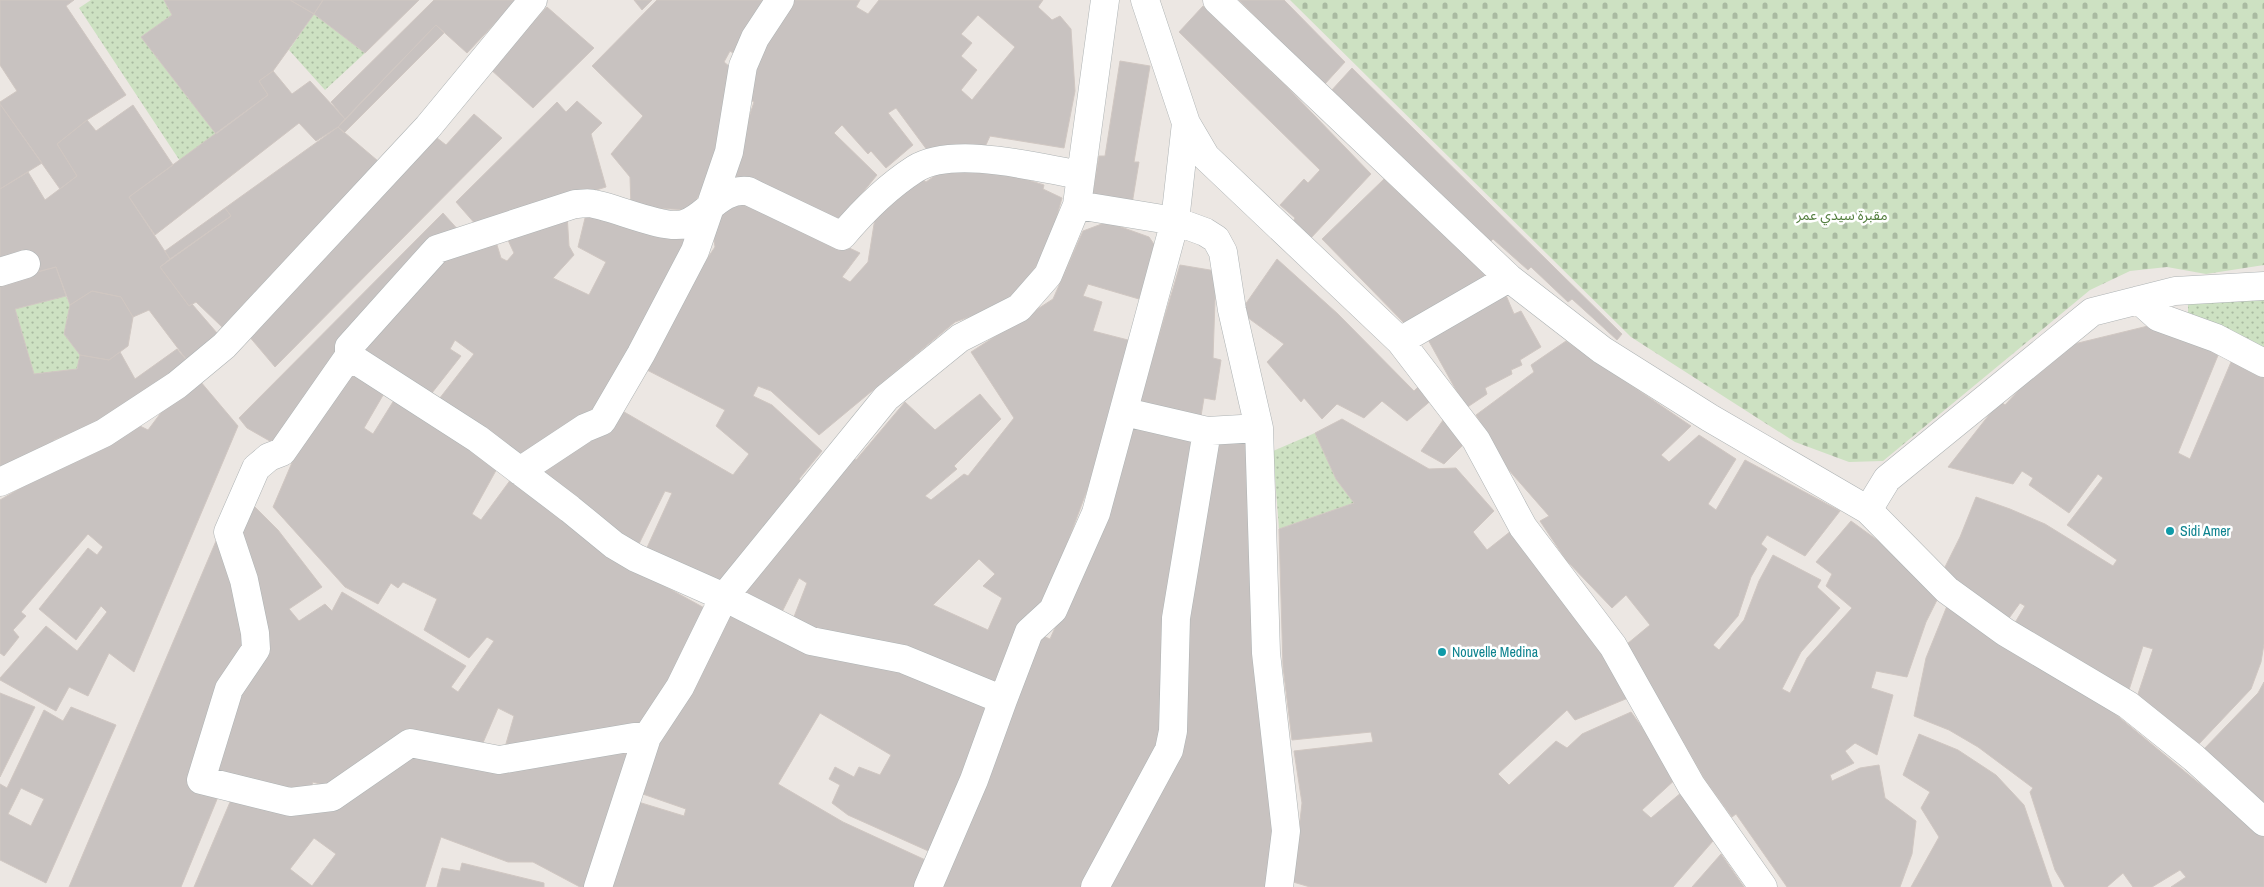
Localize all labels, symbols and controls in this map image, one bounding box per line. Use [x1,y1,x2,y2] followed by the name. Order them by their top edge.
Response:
[1795,206,1888,226] park label: مقبرة سيدي عمر
[2180,522,2231,540] place label: Sidi Amer
[2164,525,2176,537] marker: Sidi Amer
[1452,643,1539,661] place label: Nouvelle Medina
[1436,646,1448,658] marker: Nouvelle Medina

